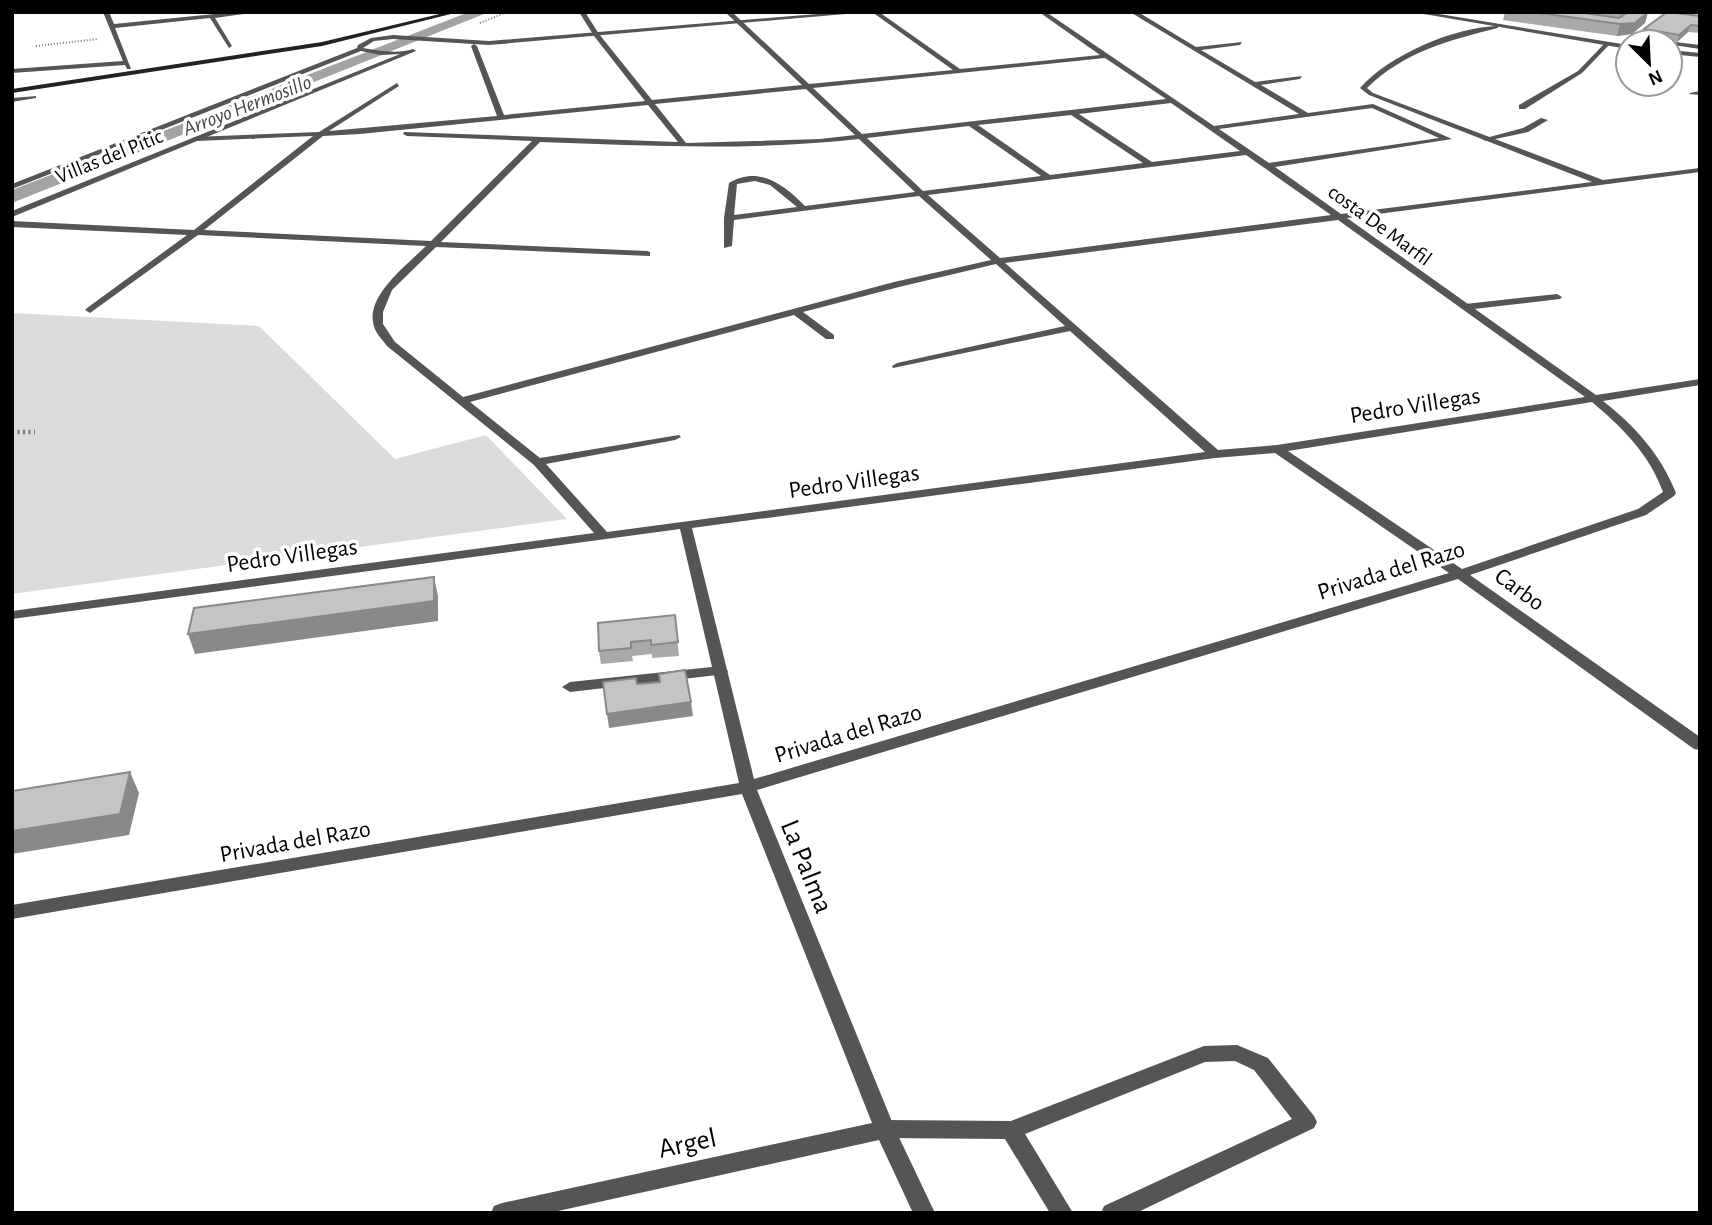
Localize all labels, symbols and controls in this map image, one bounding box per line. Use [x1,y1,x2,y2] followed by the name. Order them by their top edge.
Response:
[1614,28,1684,98] north arrow
[1645,66,1665,89] text: N
[179,71,314,140] water label: Arroyo Hermosillo
[53,126,166,187] street label: Villas del Pitic
[1324,181,1435,270] street label: costa De Marfil
[1348,384,1482,428] street label: Pedro Villegas
[787,461,921,503] street label: Pedro Villegas
[225,535,359,577] street label: Pedro Villegas
[1315,537,1468,605] street label: Privada del Razo
[1490,564,1549,616] street label: Carbo
[772,700,925,768] street label: Privada del Razo
[775,816,838,918] street label: La Palma
[218,817,372,867] street label: Privada del Razo
[656,1124,719,1164] street label: Argel

